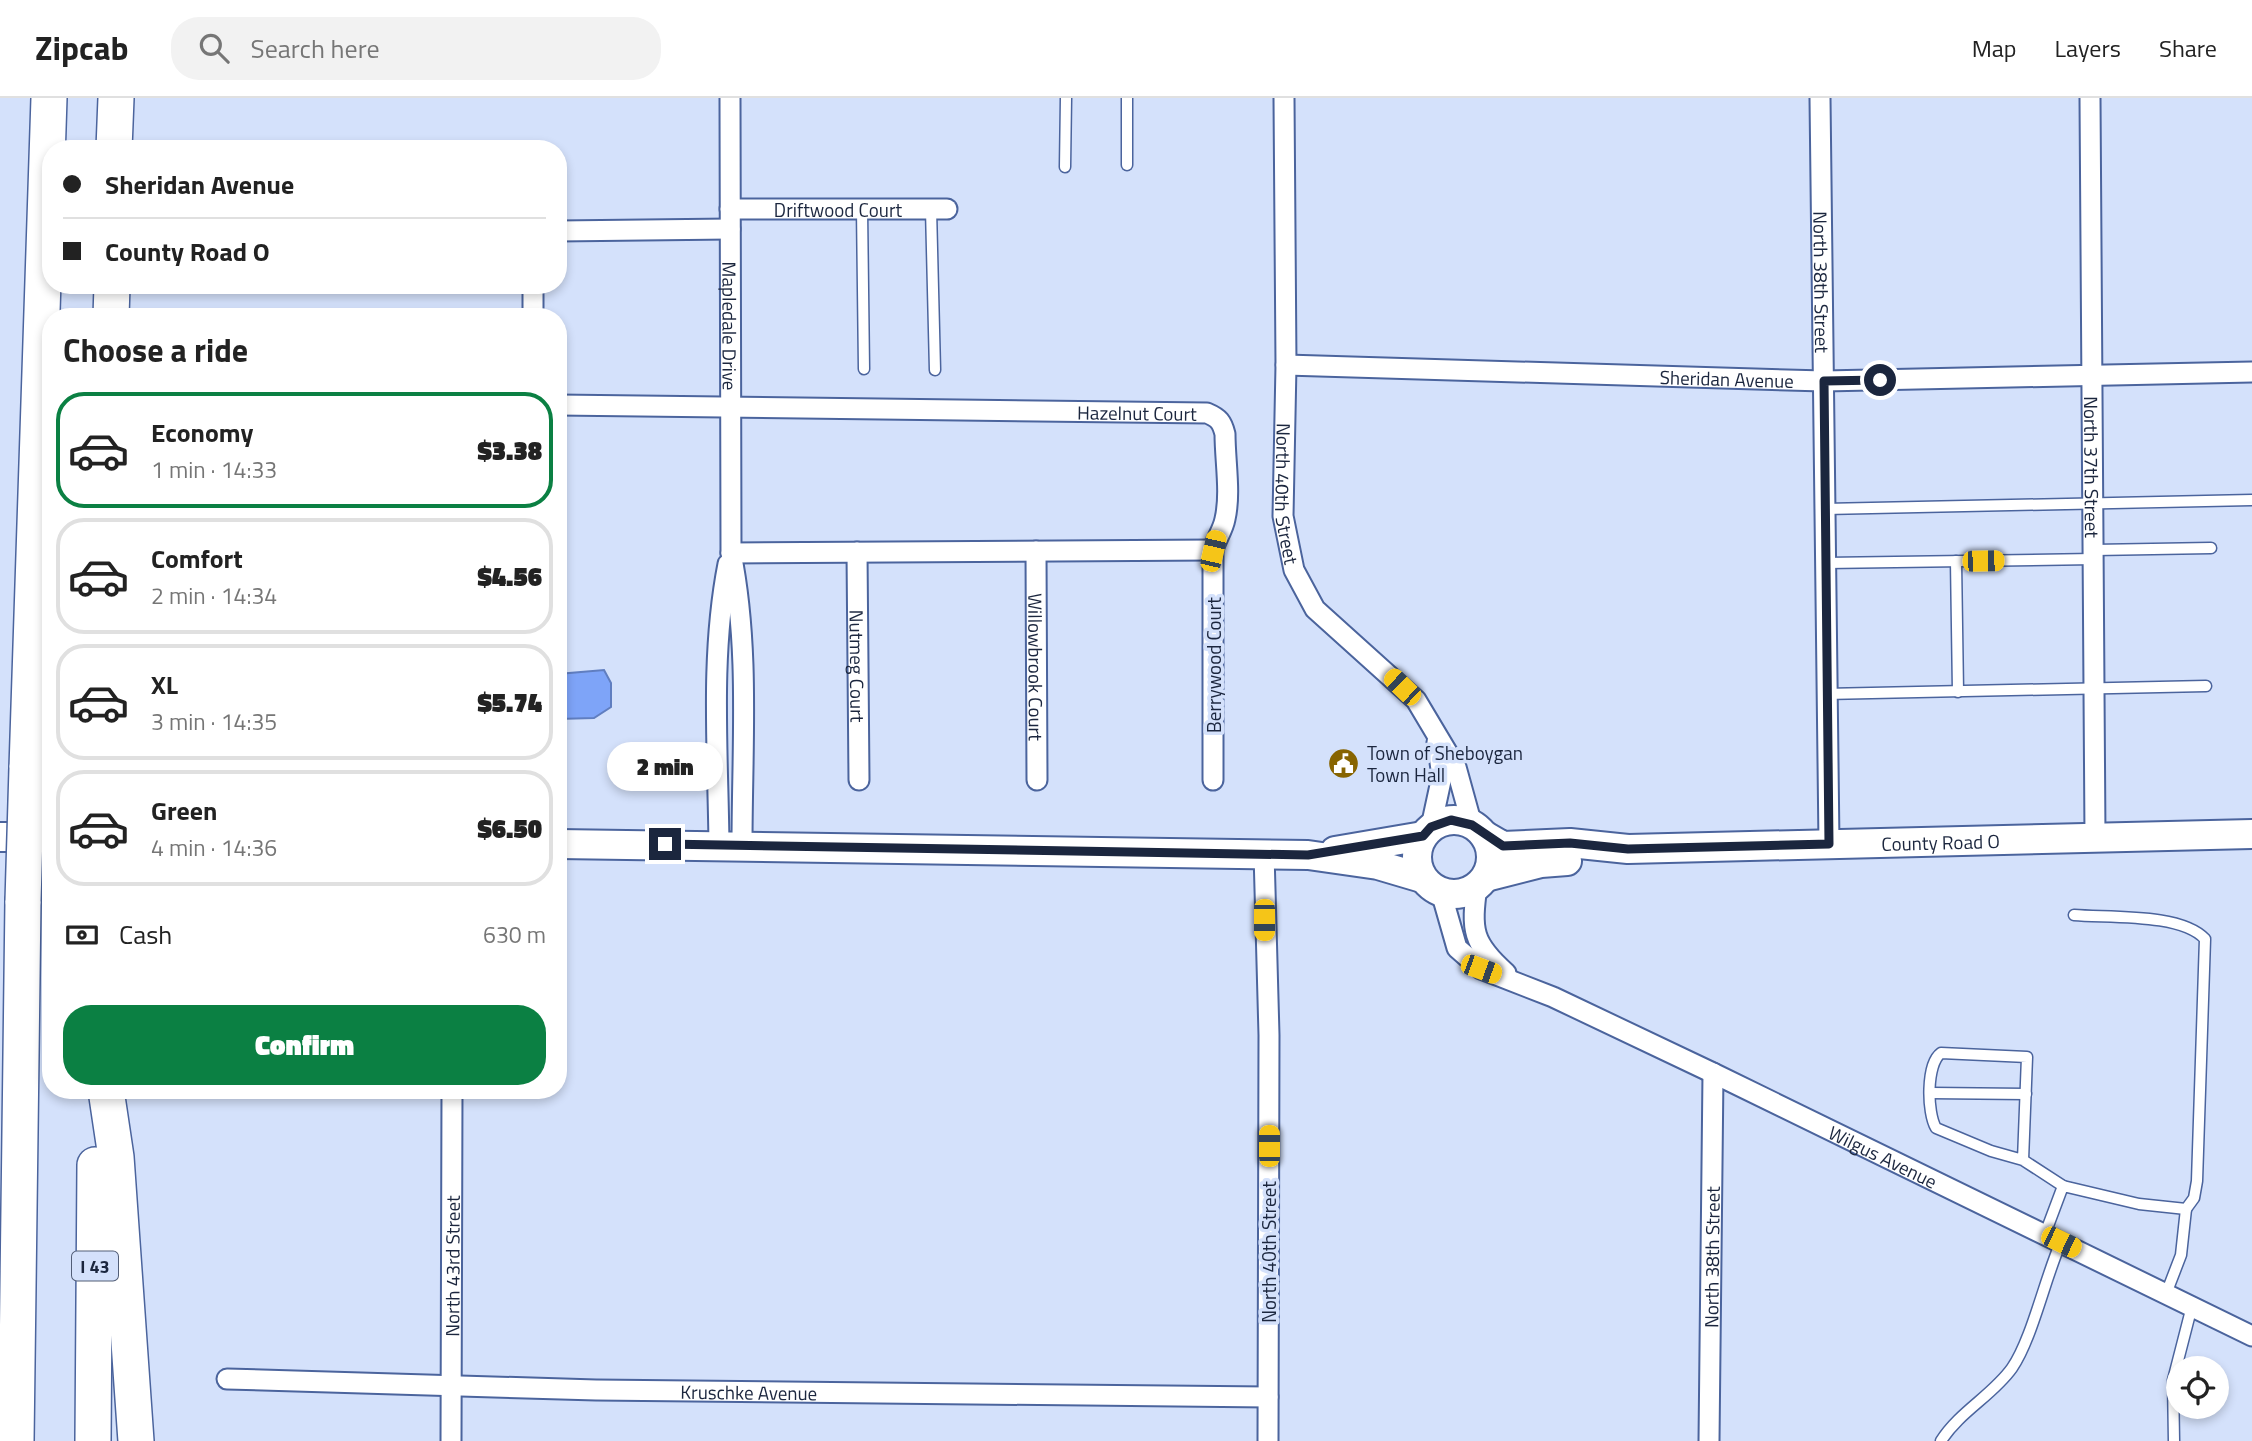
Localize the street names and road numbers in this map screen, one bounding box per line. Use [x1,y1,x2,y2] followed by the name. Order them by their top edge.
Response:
[774,195,902,224] street label: Driftwood Court
[1807,211,1838,353] street label: North 38th Street
[716,262,745,390] street label: Mapledale Drive
[1659,362,1794,395] street label: Sheridan Avenue
[2078,396,2107,538] street label: North 37th Street
[1077,397,1197,427] street label: Hazelnut Court
[1269,423,1307,567] street label: North 40th Street
[1022,593,1051,741] street label: Willowbrook Court
[1199,597,1228,733] street label: Berrywood Court
[843,610,873,723] street label: Nutmeg Court
[1881,826,2000,857] street label: County Road O
[1824,1117,1943,1195] street label: Wilgus Avenue
[1254,1181,1283,1323] street label: North 40th Street
[1696,1186,1726,1328] street label: North 38th Street
[437,1195,466,1337] street label: North 43rd Street
[72,1252,118,1280] road number: I 43
[680,1376,817,1407] street label: Kruschke Avenue

